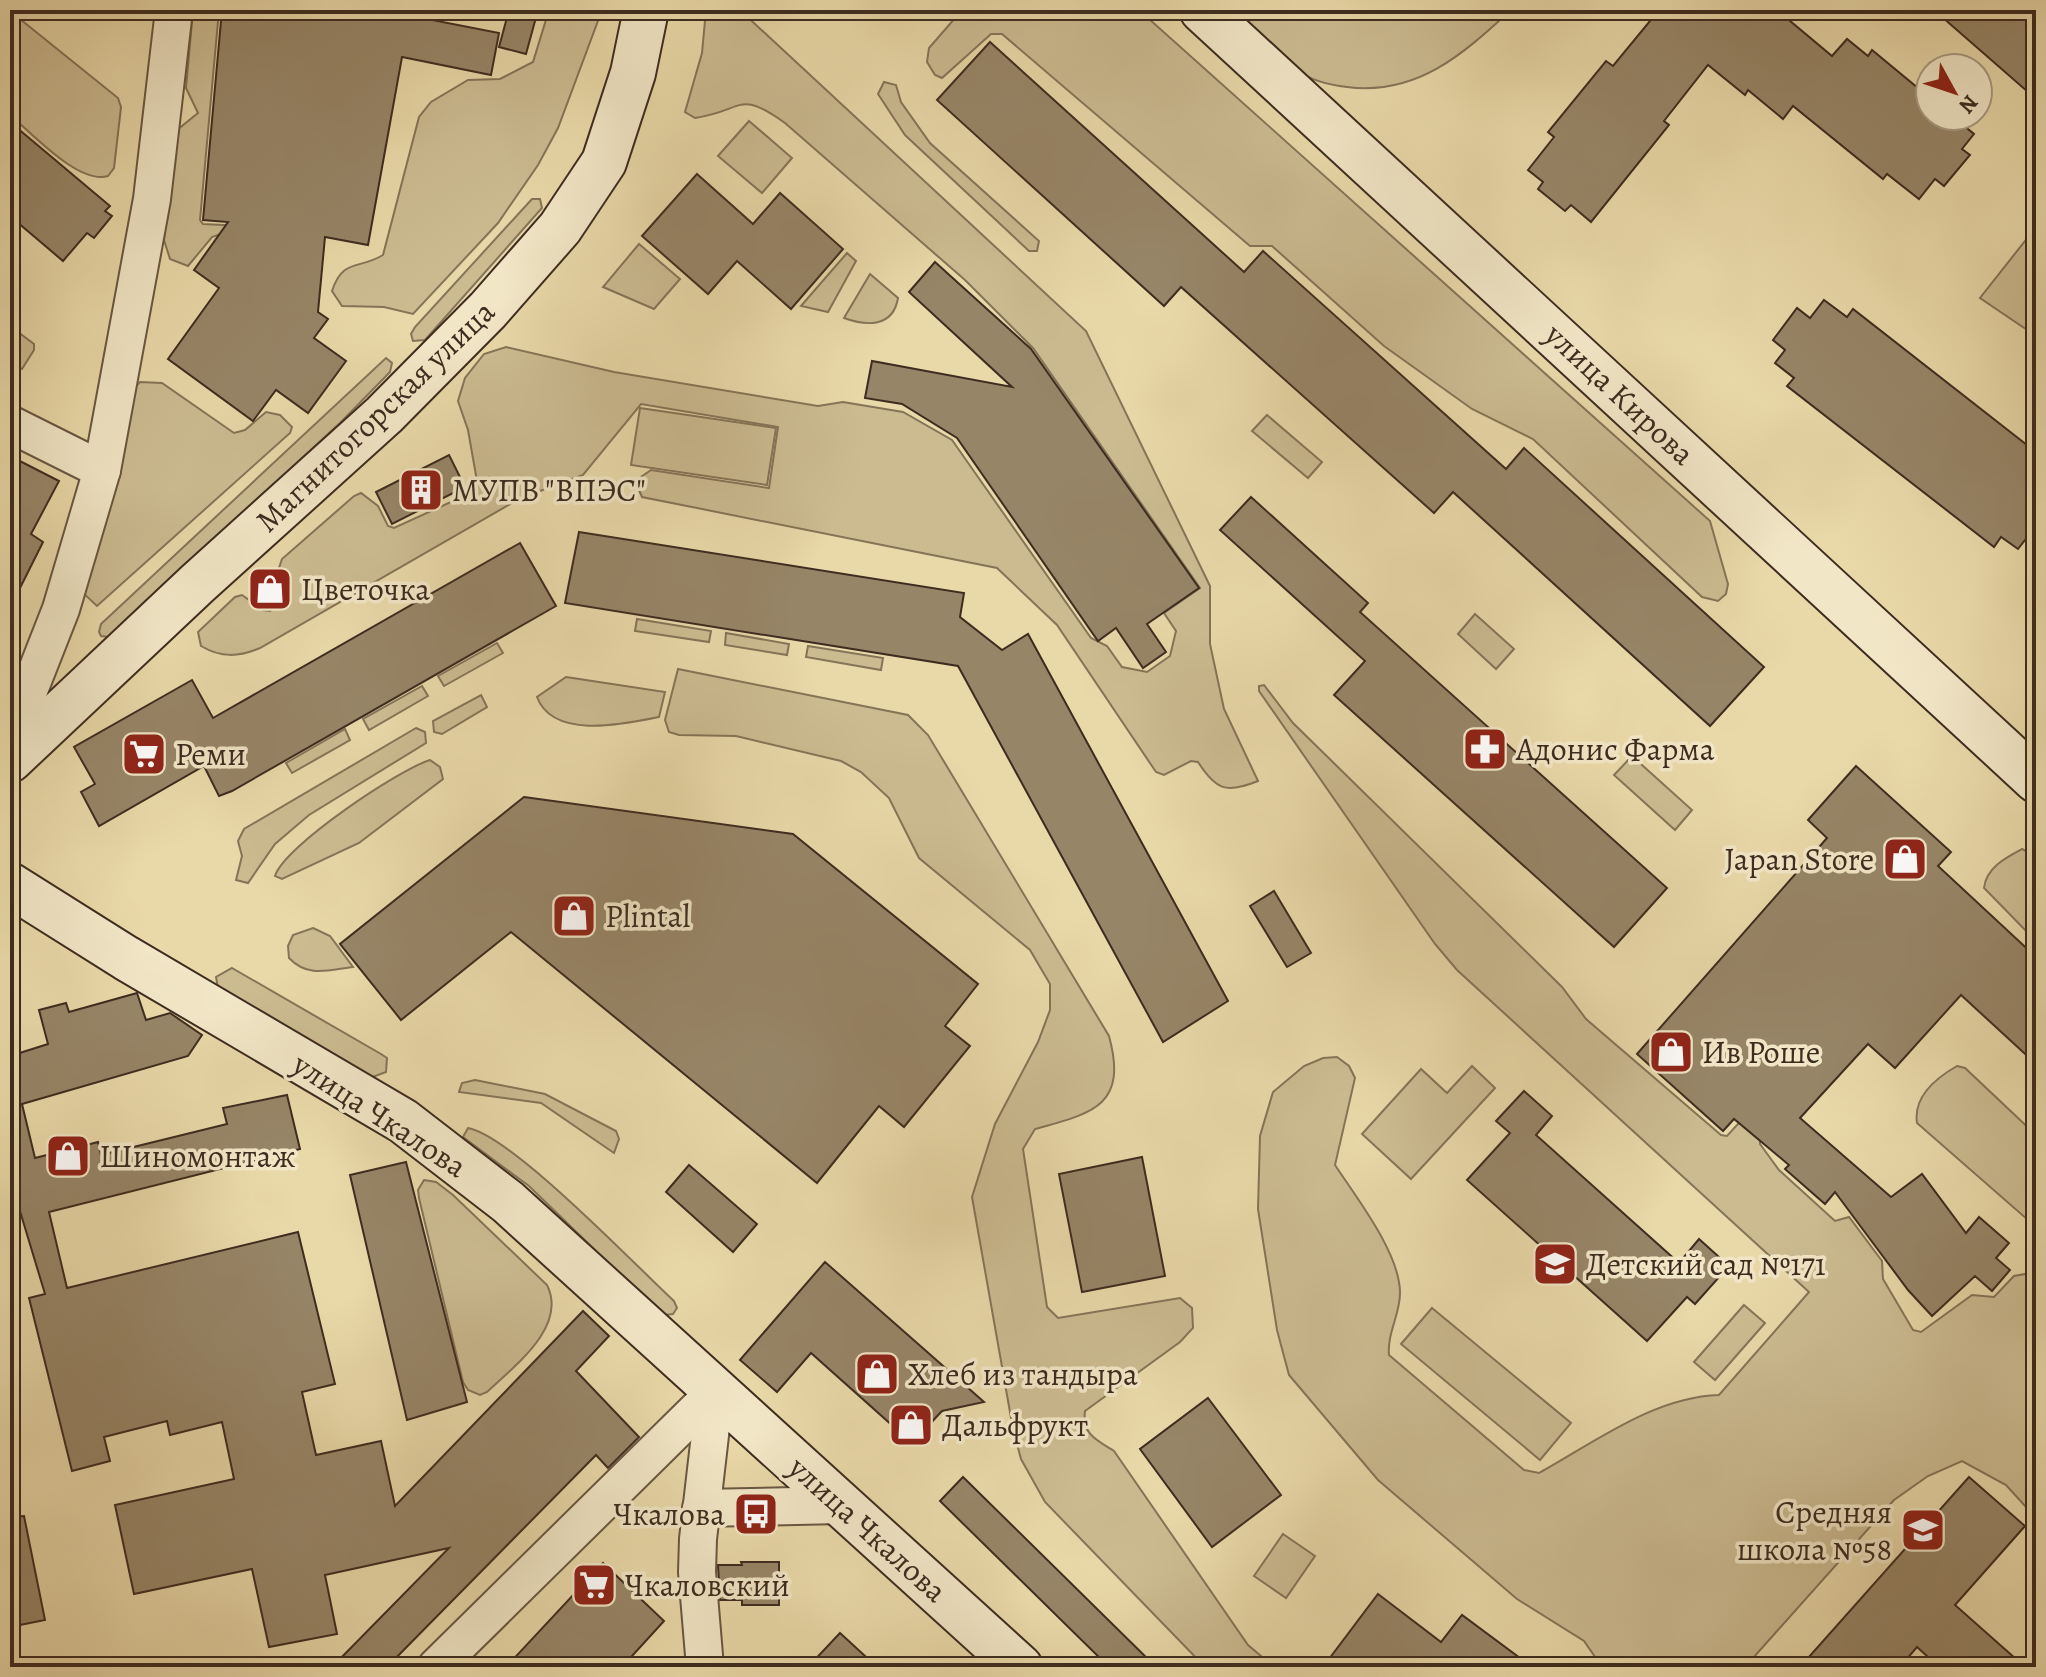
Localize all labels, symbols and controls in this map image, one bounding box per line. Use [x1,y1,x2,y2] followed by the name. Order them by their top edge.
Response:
[1914,52,1994,132] north arrow
[1952,88,1985,120] text: N
[246,290,505,542] street label: Магнитогорская улица
[1535,312,1705,475] street label: улица Кирова
[397,466,445,514] building icon: МУПВ "ВПЭС"
[452,468,646,512] place label: МУПВ "ВПЭС"
[246,565,294,613] shop icon: Цветочка
[301,567,430,611] place label: Цветочка
[1461,725,1509,773] pharmacy icon: Адонис Фарма
[1515,727,1715,771] place label: Адонис Фарма
[120,730,168,778] supermarket icon: Реми
[175,732,246,776] place label: Реми
[1881,835,1929,883] shop icon: Japan Store
[1724,837,1874,881] place label: Japan Store
[550,892,598,940] shop icon: Plintal
[605,894,690,938] place label: Plintal
[1647,1028,1695,1076] shop icon: Ив Роше
[1702,1030,1820,1074] place label: Ив Роше
[283,1042,476,1188] street label: улица Чкалова
[44,1132,92,1180] shop icon: Шиномонтаж
[99,1134,296,1178] place label: Шиномонтаж
[1531,1240,1579,1288] school or university icon: Детский сад №171
[1586,1242,1826,1286] place label: Детский сад №171
[853,1350,901,1398] shop icon: Хлеб из тандыра
[908,1352,1138,1396] place label: Хлеб из тандыра
[887,1401,935,1449] shop icon: Дальфрукт
[942,1403,1088,1447] place label: Дальфрукт
[778,1445,957,1612] street label: улица Чкалова
[732,1490,780,1538] bus stop icon: Чкалова
[1737,1490,1892,1571] place label: Средняя школа №58
[613,1492,725,1536] place label: Чкалова
[1899,1506,1947,1554] school or university icon: Средняя школа №58
[570,1561,618,1609] supermarket icon: Чкаловский
[625,1563,790,1607] place label: Чкаловский

